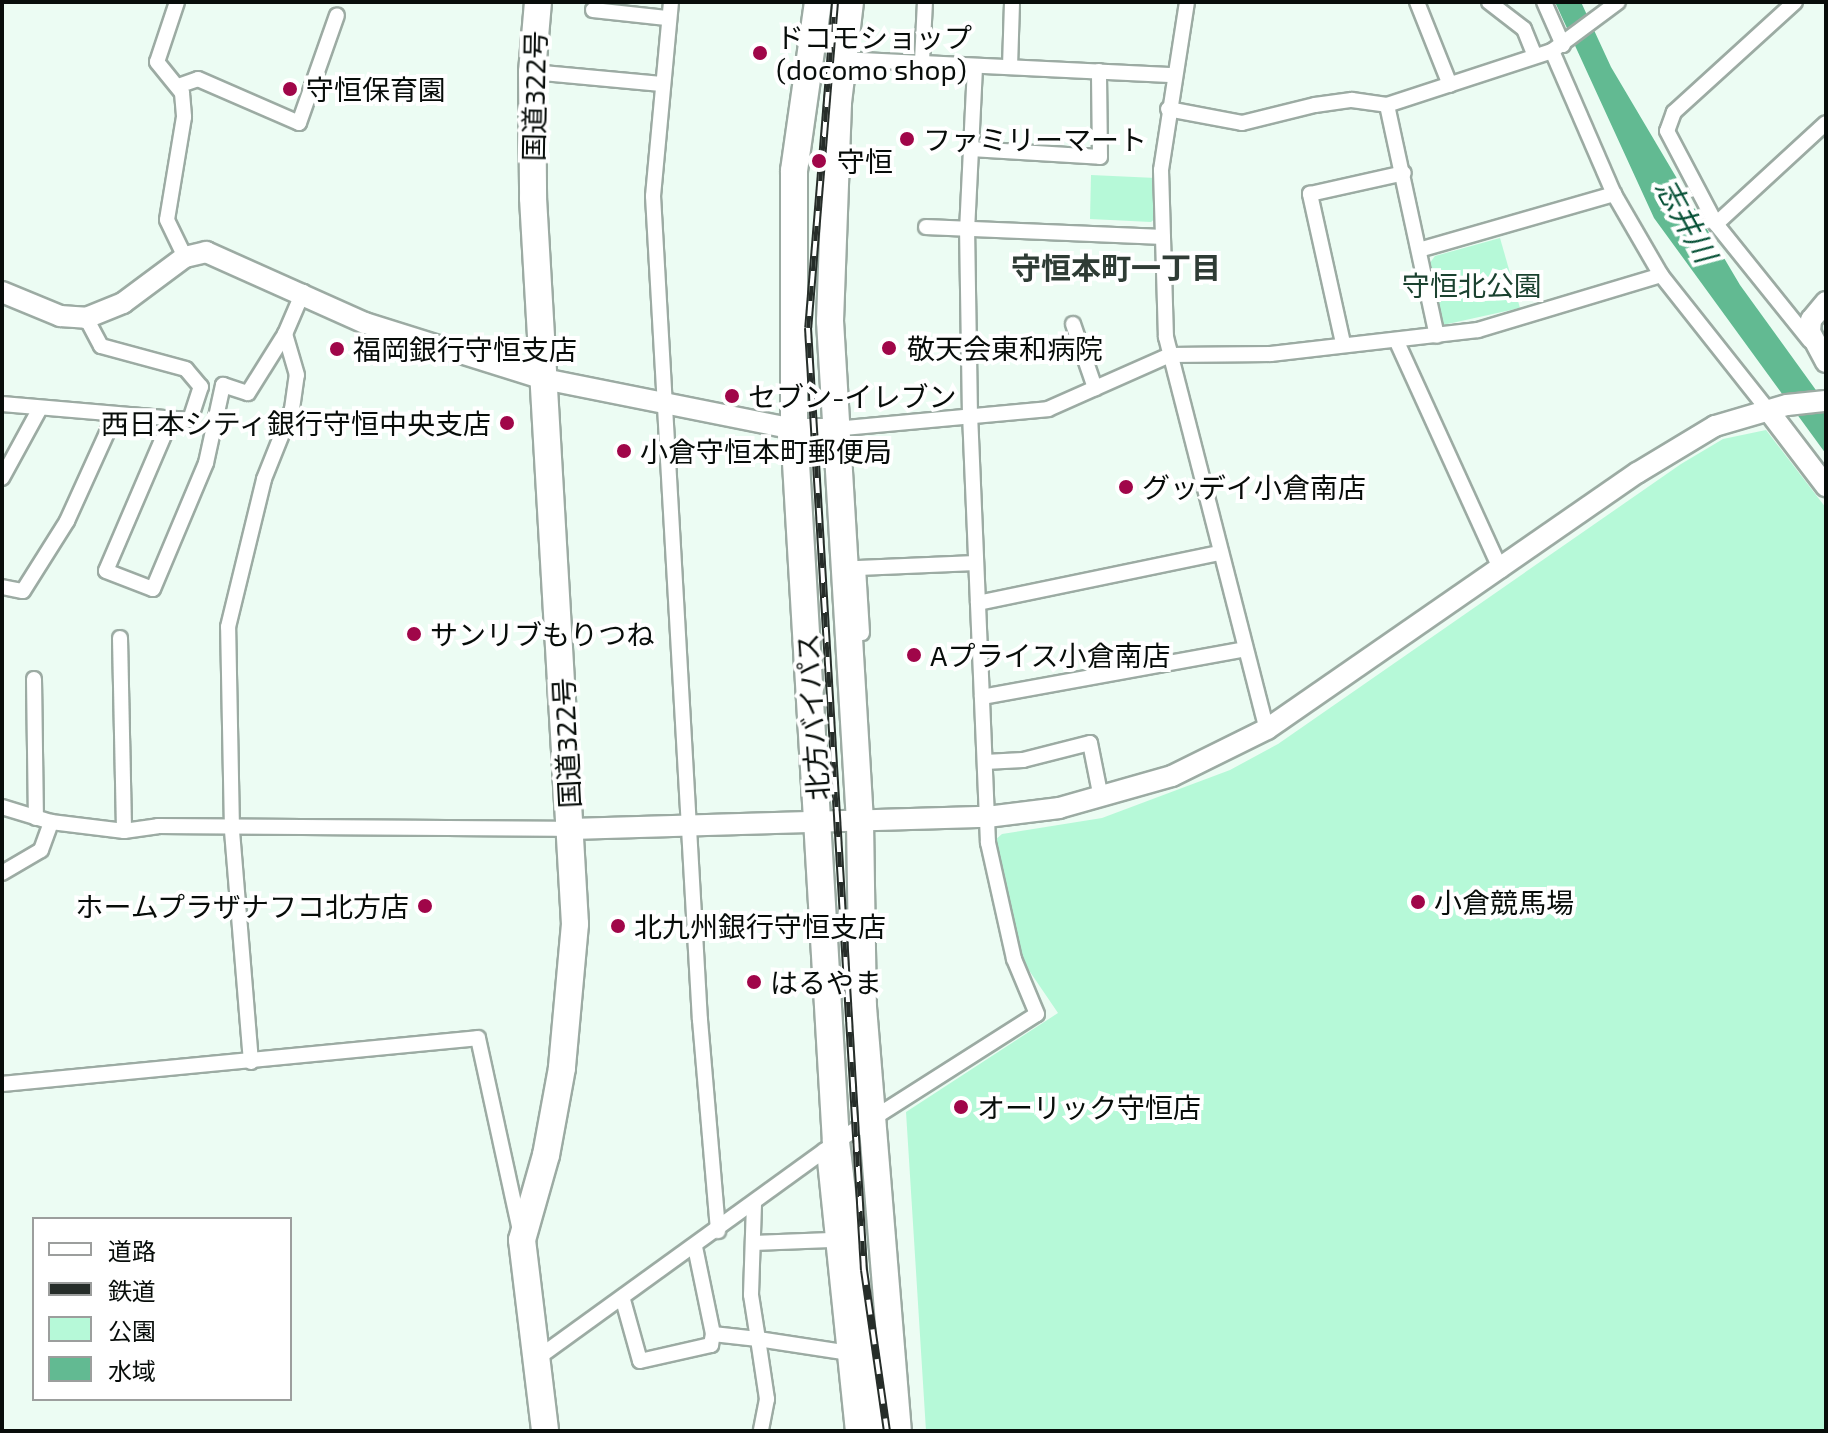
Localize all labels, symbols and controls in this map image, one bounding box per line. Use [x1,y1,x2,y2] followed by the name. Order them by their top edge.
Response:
[776,20,972,86] place label: ドコモショップ (docomo shop)
[516,30,552,162] street label: 国道322号
[751,44,769,62] marker: ドコモショップ (docomo shop)
[306,72,446,106] place label: 守恒保育園
[281,80,299,98] marker: 守恒保育園
[923,122,1147,156] place label: ファミリーマート
[898,130,916,148] marker: ファミリーマート
[837,144,893,178] place label: 守恒
[808,150,830,172] marker: 守恒
[1649,172,1725,268] water label: 志井川
[1011,249,1221,285] district label: 守恒本町一丁目
[1402,268,1542,302] park label: 守恒北公園
[907,331,1103,365] place label: 敬天会東和病院
[353,332,577,366] place label: 福岡銀行守恒支店
[878,337,900,359] marker: 敬天会東和病院
[328,340,346,358] marker: 福岡銀行守恒支店
[748,379,957,413] place label: セブン-イレブン
[723,387,741,405] marker: セブン-イレブン
[99,406,491,440] place label: 西日本シティ銀行守恒中央支店
[498,414,516,432] marker: 西日本シティ銀行守恒中央支店
[640,434,892,468] place label: 小倉守恒本町郵便局
[615,442,633,460] marker: 小倉守恒本町郵便局
[1142,470,1366,504] place label: グッデイ小倉南店
[1117,478,1135,496] marker: グッデイ小倉南店
[430,617,654,651] place label: サンリブもりつね
[405,625,423,643] marker: サンリブもりつね
[789,632,835,802] street label: 北方バイパス
[930,638,1171,672] place label: Aプライス小倉南店
[905,646,923,664] marker: Aプライス小倉南店
[546,677,586,809] street label: 国道322号
[1434,885,1574,919] place label: 小倉競馬場
[73,889,409,923] place label: ホームプラザナフコ北方店
[1409,893,1427,911] marker: 小倉競馬場
[416,897,434,915] marker: ホームプラザナフコ北方店
[634,909,886,943] place label: 北九州銀行守恒支店
[609,917,627,935] marker: 北九州銀行守恒支店
[770,965,882,999] place label: はるやま
[745,973,763,991] marker: はるやま
[977,1090,1201,1124] place label: オーリック守恒店
[952,1098,970,1116] marker: オーリック守恒店
[32,1217,292,1401] legend
[108,1236,156,1265] text: 道路
[108,1276,156,1305] text: 鉄道
[108,1316,156,1345] text: 公園
[108,1356,156,1385] text: 水域

